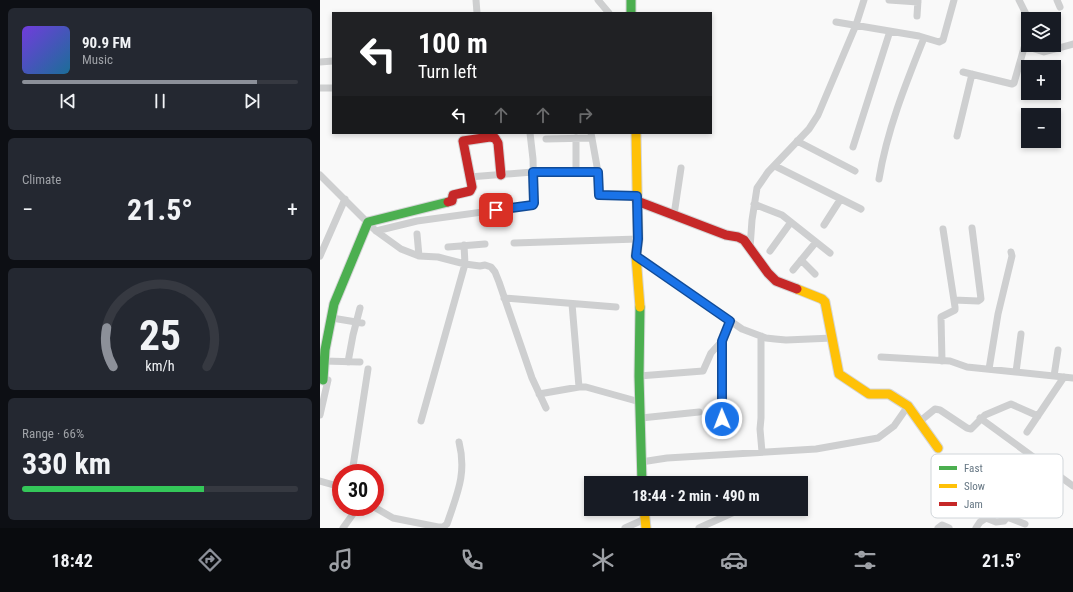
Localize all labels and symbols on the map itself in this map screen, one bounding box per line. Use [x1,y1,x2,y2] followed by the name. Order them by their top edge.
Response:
[479,193,513,227] pin
[701,398,743,440] position arrow
[931,454,1063,518] legend
[964,462,983,475] text: Fast
[332,464,384,516] speed limit sign: 30
[964,480,985,493] text: Slow
[964,498,983,511] text: Jam

